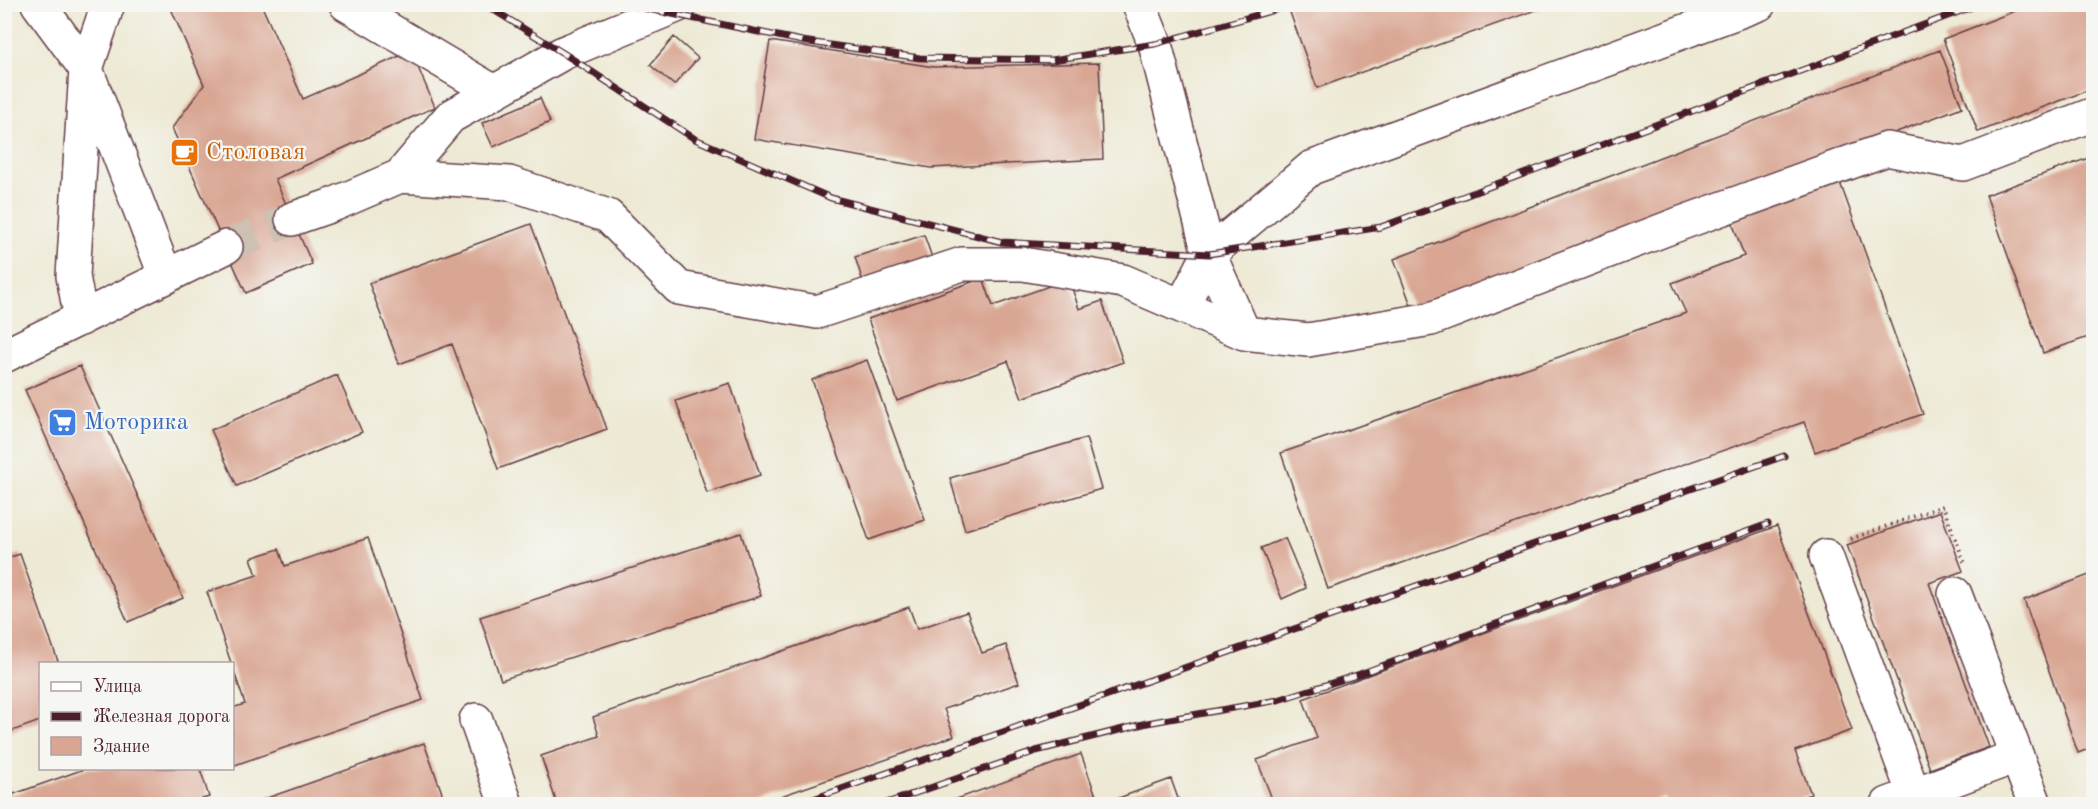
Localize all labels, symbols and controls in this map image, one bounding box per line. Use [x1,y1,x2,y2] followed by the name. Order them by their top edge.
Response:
[169,137,201,169] cafe icon: Столовая
[206,141,305,165] place label: Столовая
[47,407,79,439] supermarket icon: Моторика
[84,411,189,435] place label: Моторика
[39,662,234,770] legend
[93,678,142,696] text: Улица
[93,708,230,726] text: Железная дорога
[93,738,150,756] text: Здание

